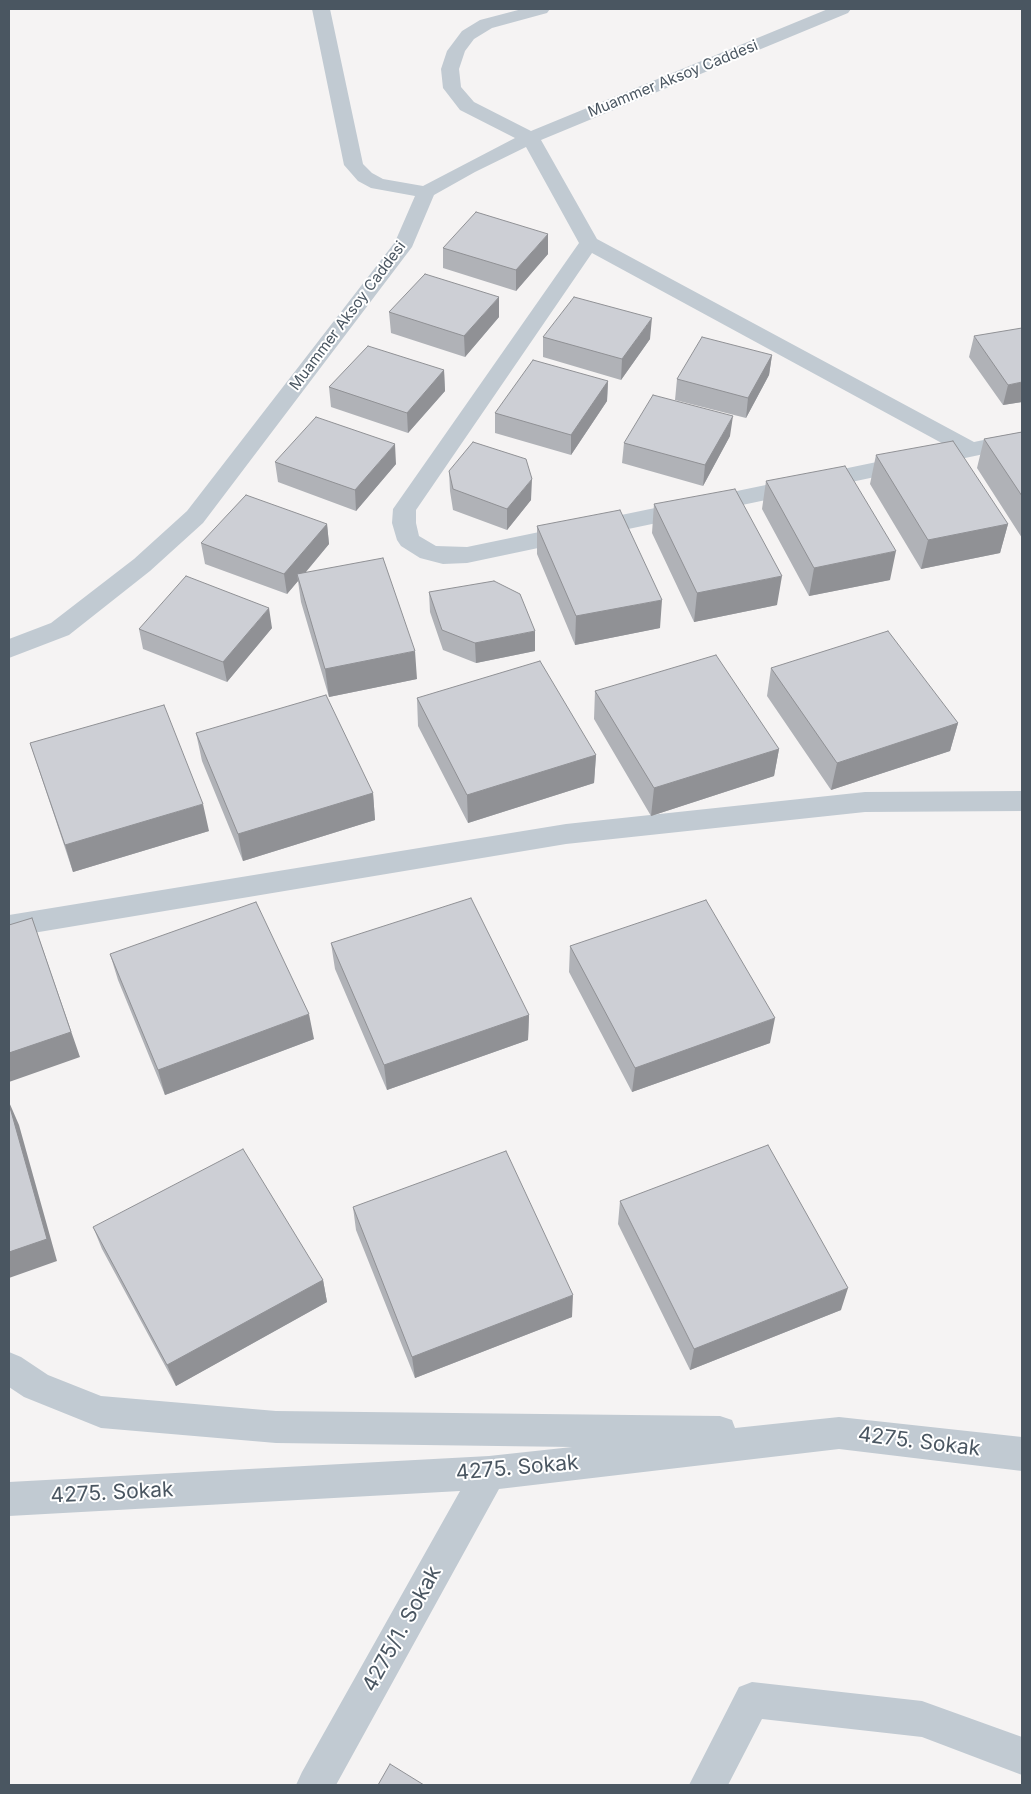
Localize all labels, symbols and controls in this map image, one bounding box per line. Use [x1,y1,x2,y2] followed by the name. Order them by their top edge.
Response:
[585,37,761,121] street label: Muammer Aksoy Caddesi
[286,238,410,394] street label: Muammer Aksoy Caddesi
[856,1422,982,1462] street label: 4275. Sokak
[455,1450,579,1486] street label: 4275. Sokak
[50,1477,174,1509] street label: 4275. Sokak
[357,1562,447,1696] street label: 4275/1. Sokak

